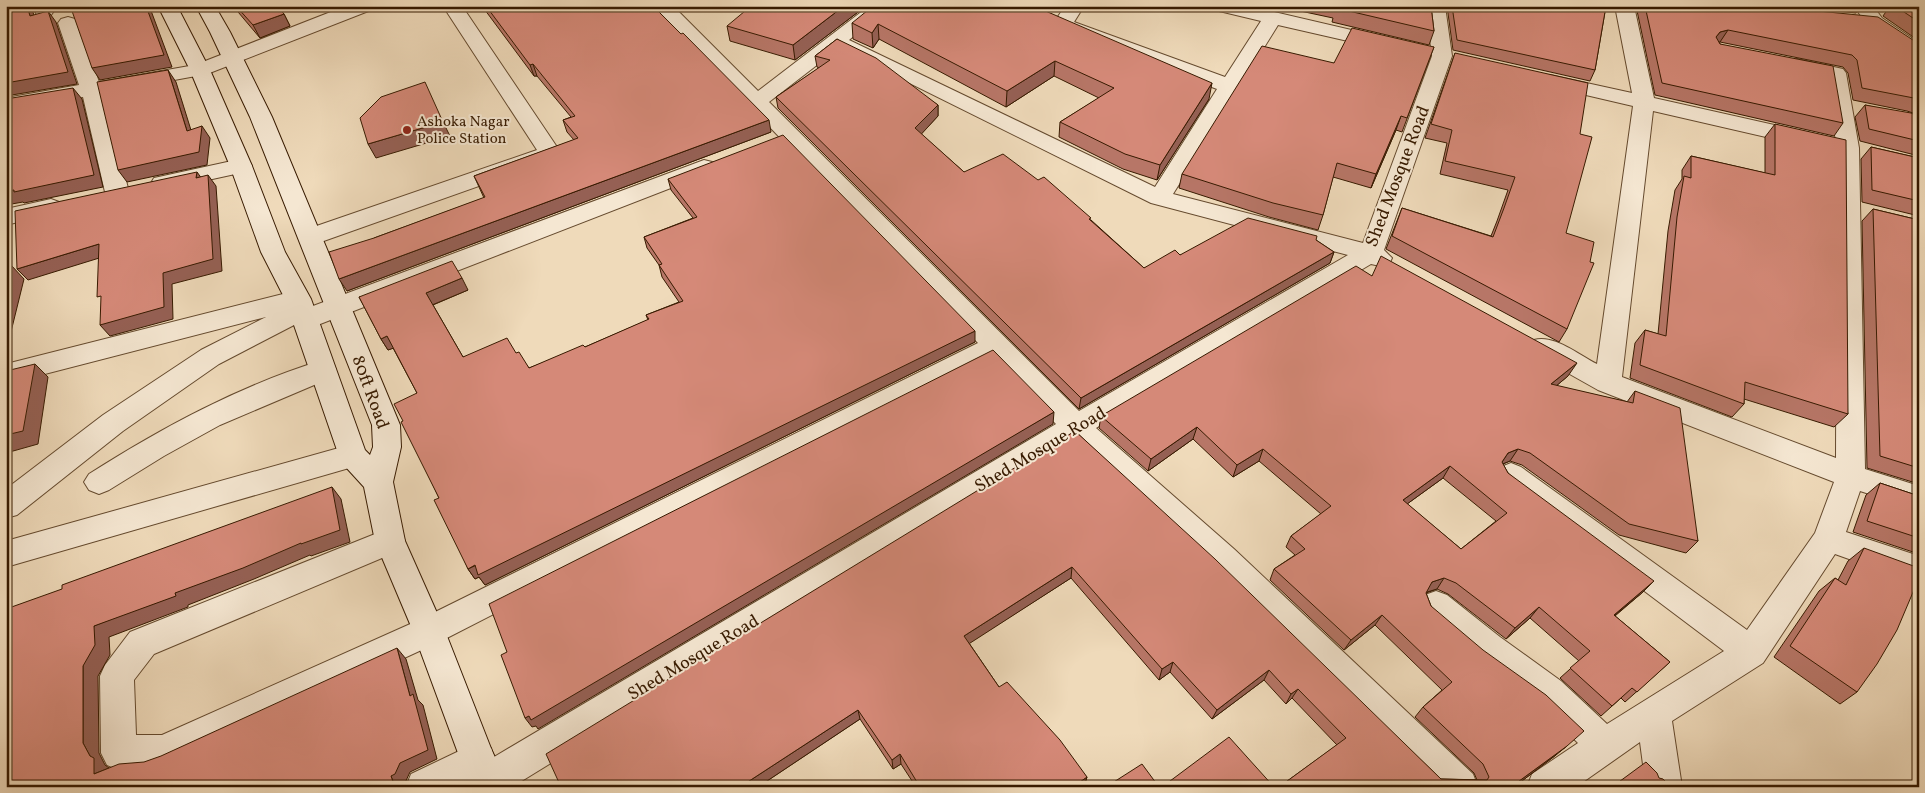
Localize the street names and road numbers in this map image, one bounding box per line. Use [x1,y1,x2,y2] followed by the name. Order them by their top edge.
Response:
[1360,102,1437,251] street label: Shed Mosque Road
[345,352,394,433] street label: 80ft Road
[970,401,1111,499] street label: Shed Mosque Road
[623,609,764,707] street label: Shed Mosque Road

